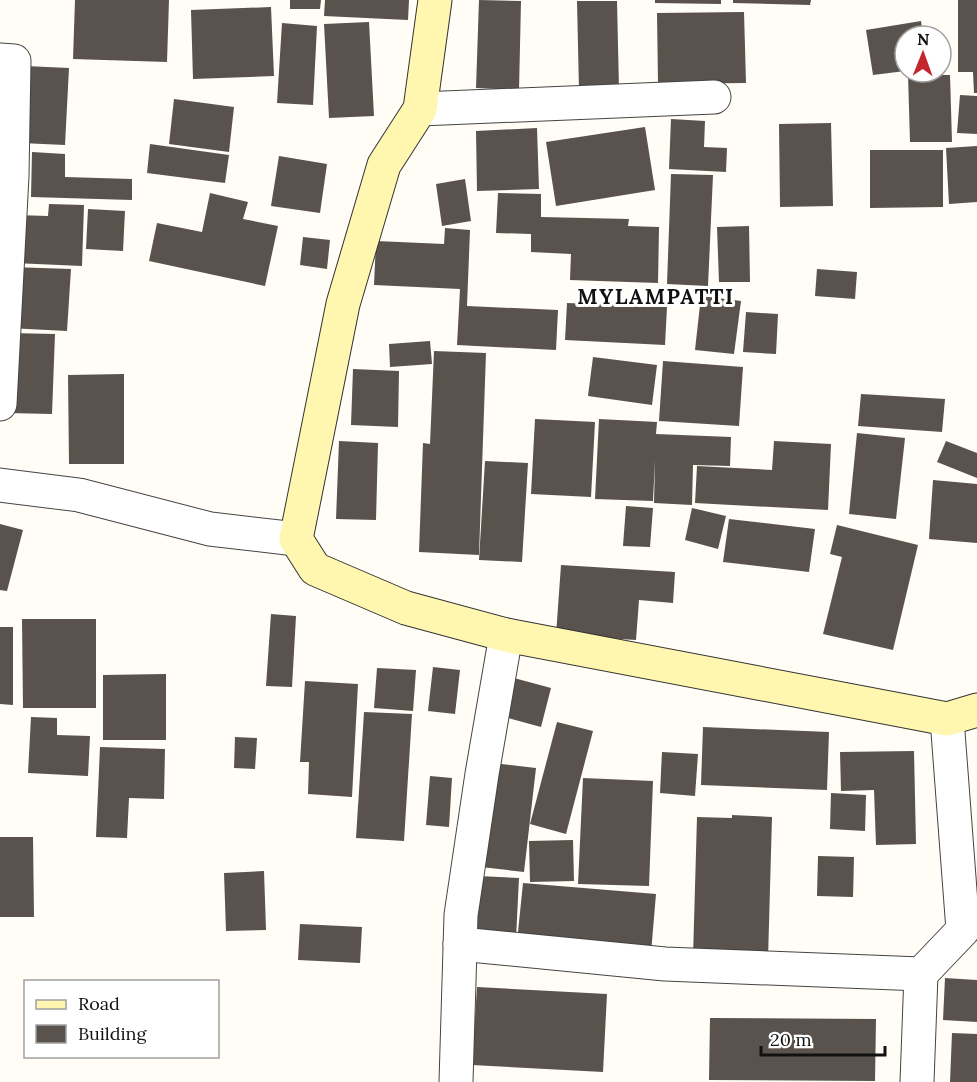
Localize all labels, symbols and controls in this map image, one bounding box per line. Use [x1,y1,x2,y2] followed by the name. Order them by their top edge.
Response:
[893,24,953,84] north arrow
[917,29,930,49] text: N
[577,283,735,310] district label: MYLAMPATTI
[24,980,219,1058] legend
[78,992,120,1015] text: Road
[761,1019,886,1057] scale bar
[78,1022,148,1045] text: Building
[770,1028,812,1051] text: 20 m

